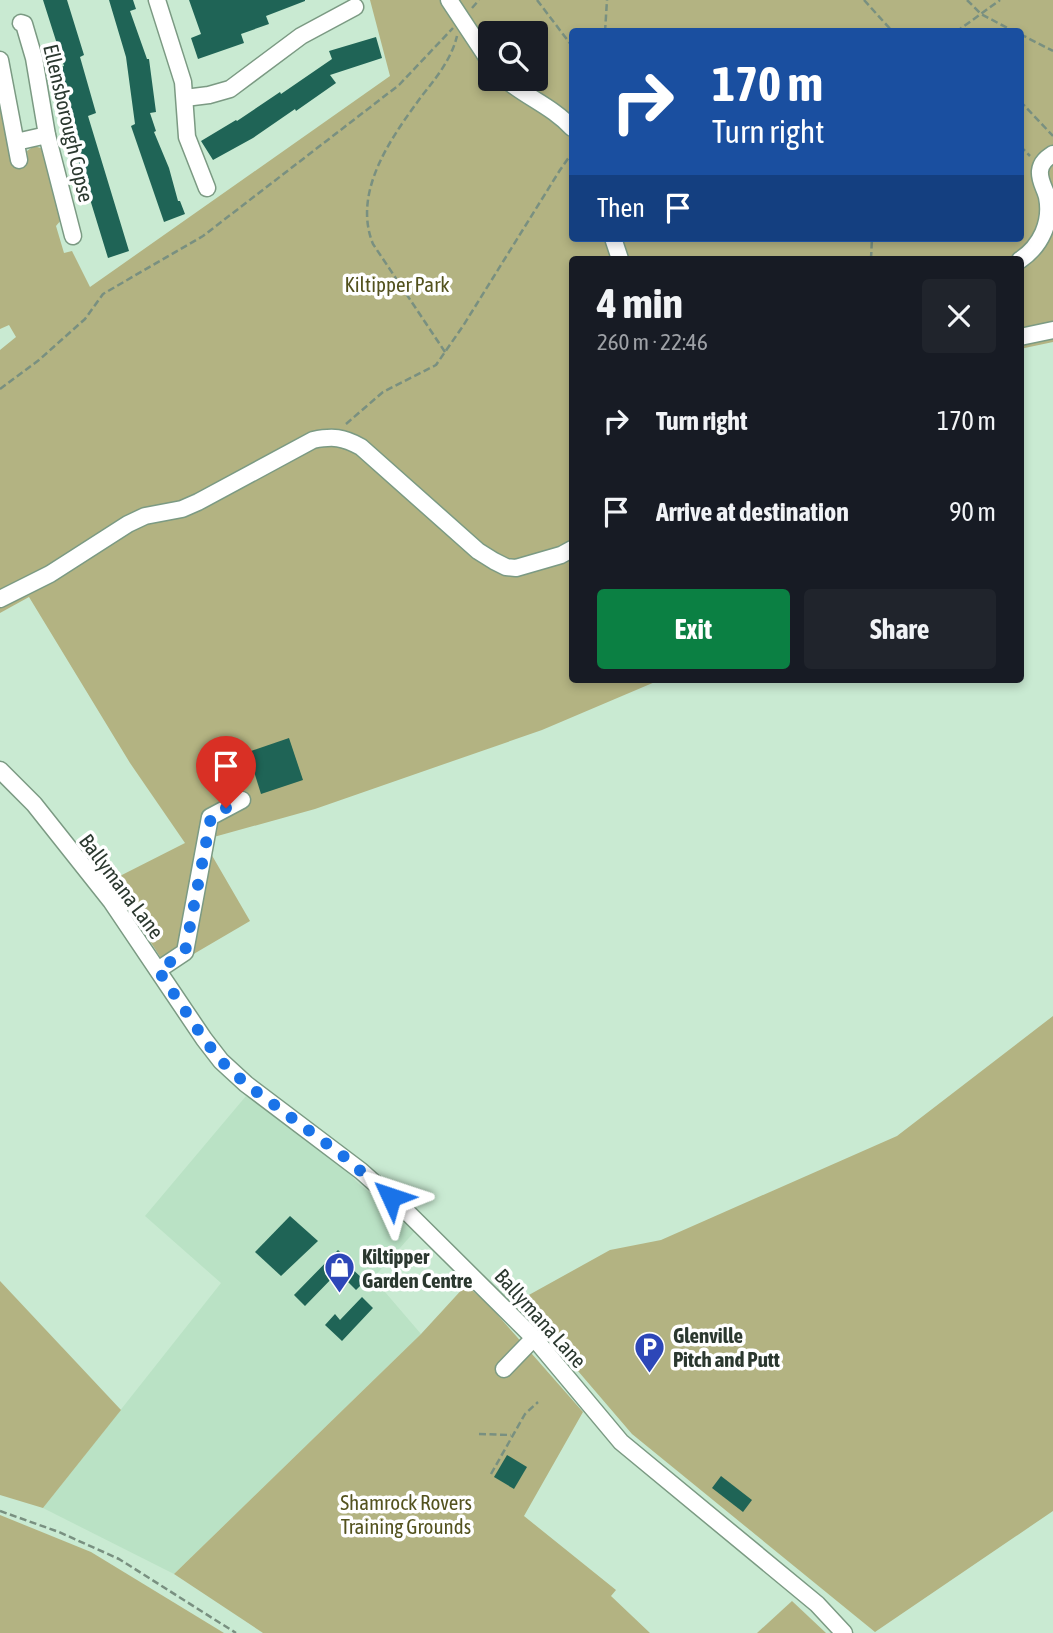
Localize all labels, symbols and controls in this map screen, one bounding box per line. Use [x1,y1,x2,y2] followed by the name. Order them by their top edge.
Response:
[478,21,548,91] map controls
[478,21,548,91] button: search
[39,42,99,204] street label: Ellensborough Copse
[712,55,823,111] text: 170 m
[597,56,688,147] icon: right
[712,113,825,150] text: Turn right
[659,189,697,227] icon: arrive
[597,193,645,223] text: Then
[344,272,450,296] park label: Kiltipper Park
[597,279,683,327] text: 4 min
[922,279,996,353] button: close
[597,329,708,355] text: 260 m · 22:46
[597,402,635,440] icon: right
[656,406,747,436] text: Turn right
[937,406,996,436] text: 170 m
[597,493,635,531] icon: arrive
[656,497,849,527] text: Arrive at destination
[949,497,996,527] text: 90 m
[597,589,790,669] button: Exit
[804,589,996,669] button: Share
[196,736,256,808] pin
[207,747,245,785] icon: arrive
[75,829,169,943] street label: Ballymana Lane
[354,1160,428,1234] position arrow
[362,1244,473,1292] place label: Kiltipper Garden Centre
[322,1251,356,1295] shop icon: Kiltipper Garden Centre
[490,1264,592,1372] street label: Ballymana Lane
[673,1323,780,1371] place label: Glenville Pitch and Putt
[633,1330,667,1374] parking icon: Glenville Pitch and Putt
[340,1490,472,1538] park label: Shamrock Rovers Training Grounds

